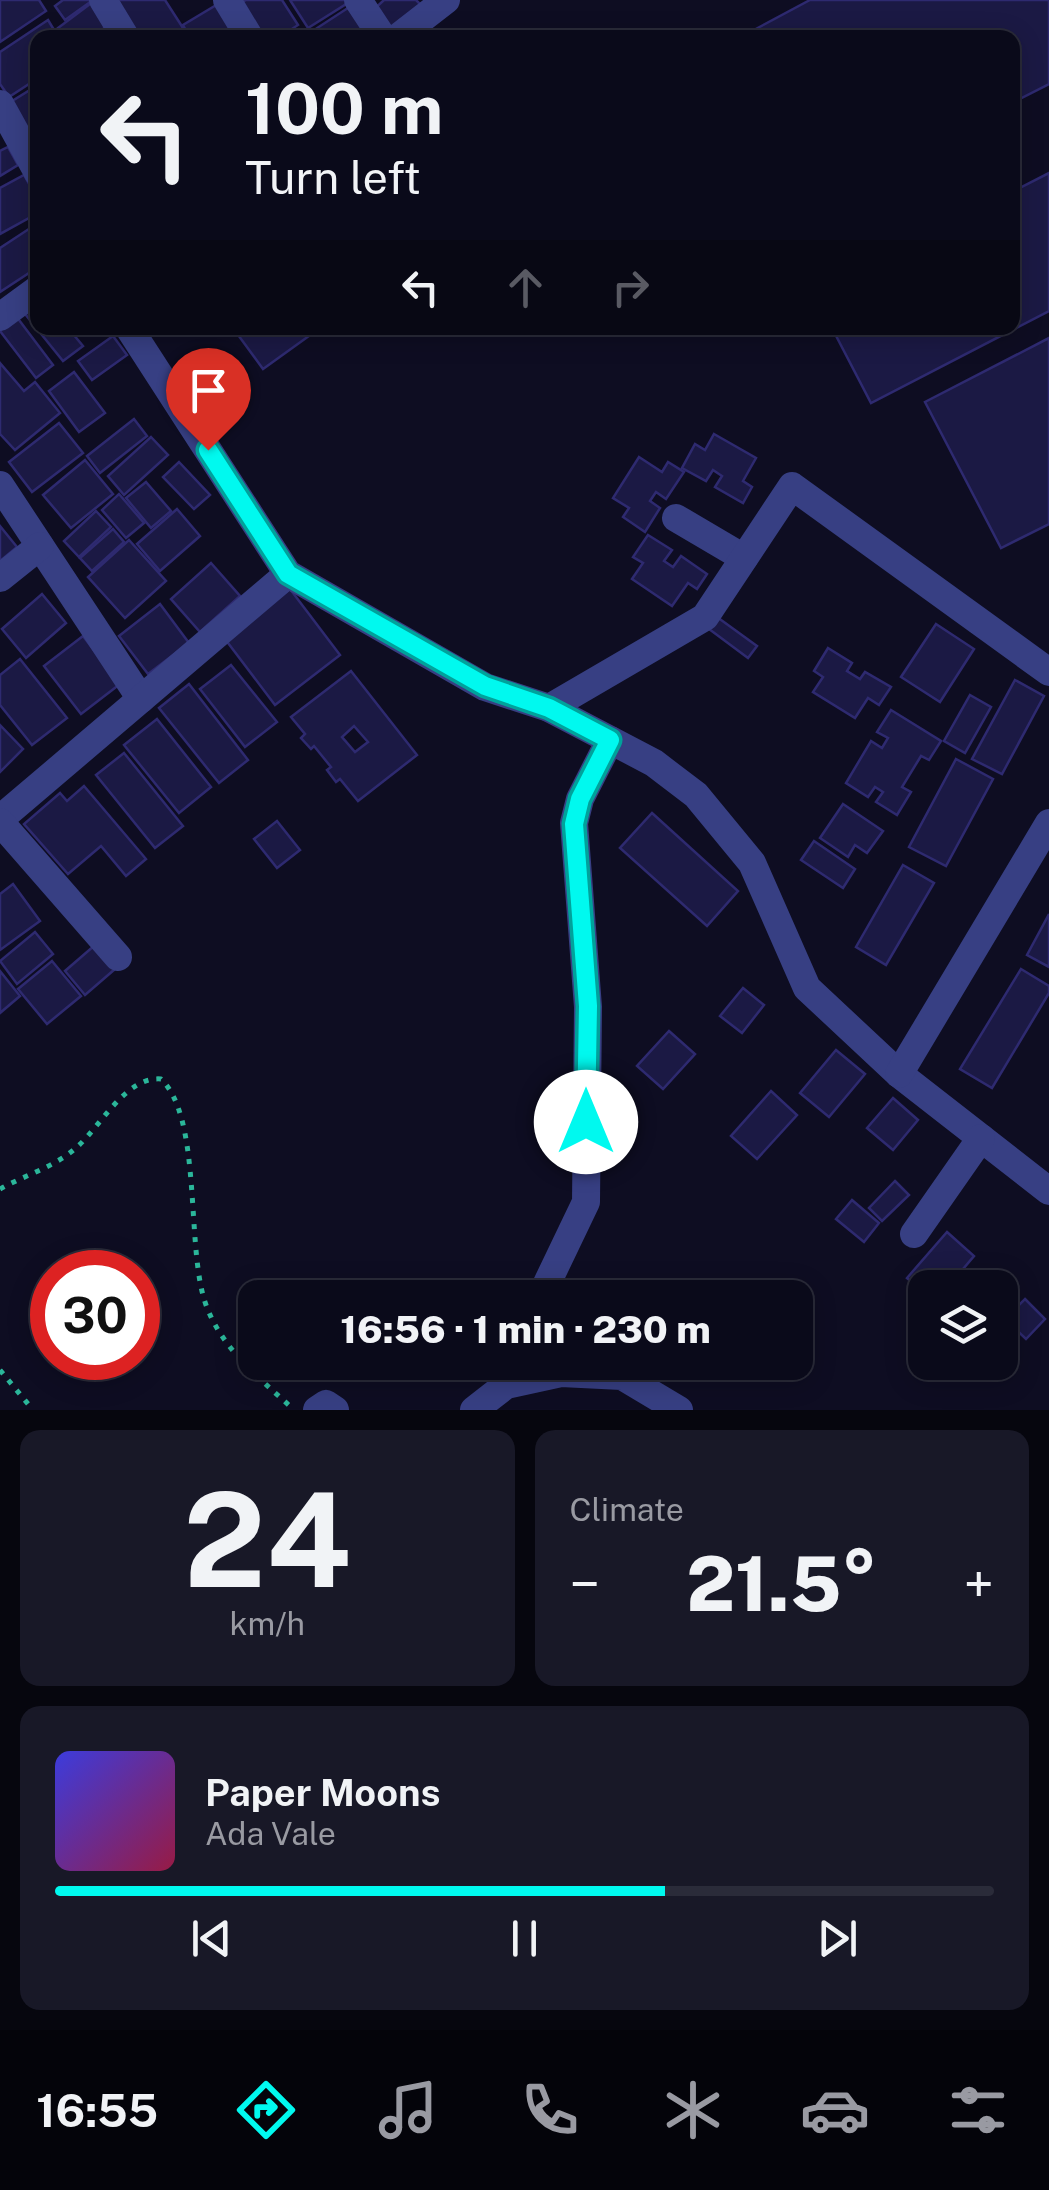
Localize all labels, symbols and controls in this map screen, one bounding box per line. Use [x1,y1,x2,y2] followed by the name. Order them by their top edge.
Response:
[245,67,443,150] text: 100 m
[80,70,210,200] icon: left
[245,151,421,204] text: Turn left
[393,260,448,315] icon: left
[498,260,553,315] icon: ahead
[603,260,658,315] icon: right
[166,348,251,451] pin
[181,363,236,418] icon: arrive
[534,1070,638,1174] position arrow
[30,1250,160,1380] speed limit sign: 30
[908,1270,1018,1380] map controls
[908,1270,1018,1380] button: layers
[340,1307,711,1352] text: 16:56 · 1 min · 230 m
[183,1464,351,1616] text: 24
[570,1491,684,1528] text: Climate
[686,1540,877,1628] text: 21.5°
[570,1552,600,1616] text: −
[964,1552,994,1616] text: +
[230,1605,305,1642] text: km/h
[205,1770,440,1815] text: Paper Moons
[205,1815,336,1852] text: Ada Vale
[184,1911,239,1966] icon: previous
[497,1911,552,1966] icon: pause
[810,1911,865,1966] icon: next
[231,2075,301,2145] icon: directions
[373,2075,443,2145] icon: music
[515,2075,585,2145] icon: phone
[658,2075,728,2145] icon: climate
[800,2075,870,2145] icon: car
[943,2075,1013,2145] icon: filters
[36,2084,158,2137] text: 16:55

